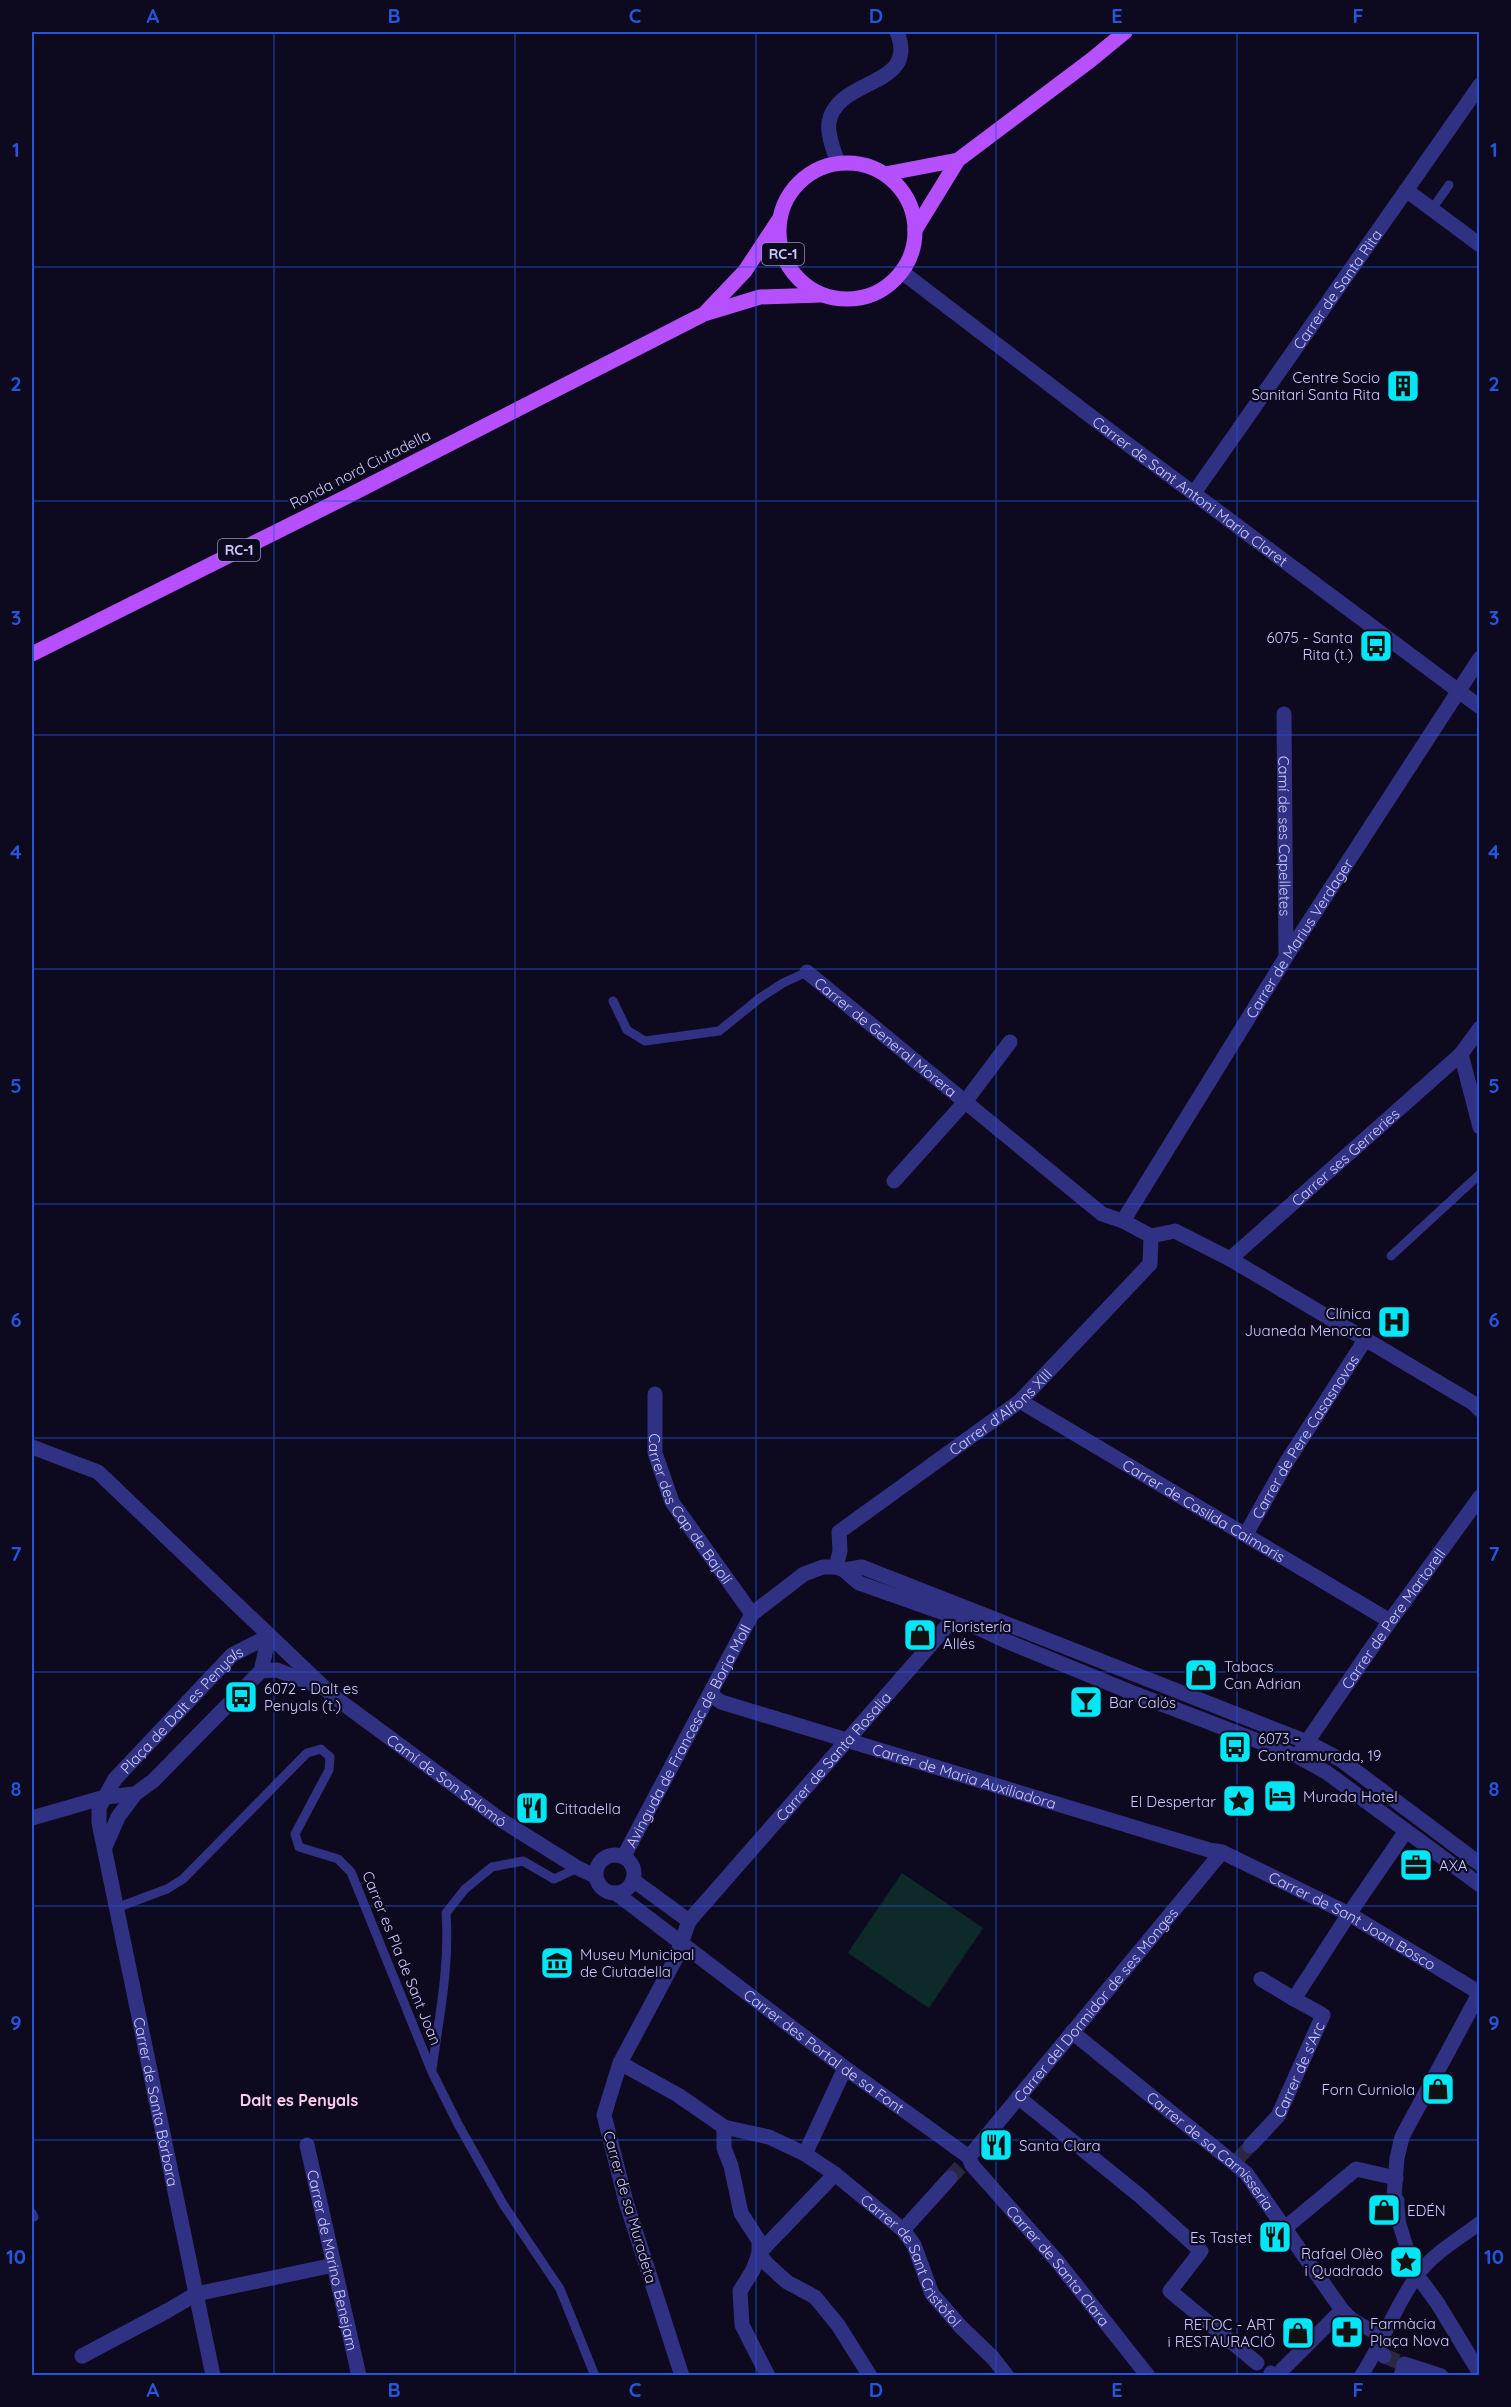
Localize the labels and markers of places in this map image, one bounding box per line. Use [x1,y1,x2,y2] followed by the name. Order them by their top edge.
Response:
[1251,368,1380,404] place label: Centre Socio Sanitari Santa Rita
[1385,368,1421,404] building icon: Centre Socio Sanitari Santa Rita
[1267,628,1353,664] place label: 6075 - Santa Rita (t.)
[1358,628,1394,664] bus stop icon: 6075 - Santa Rita (t.)
[1244,1304,1371,1340] place label: Clínica Juaneda Menorca
[1376,1304,1412,1340] hospital icon: Clínica Juaneda Menorca
[902,1617,938,1653] shop icon: Floristería Allés
[943,1617,1011,1653] place label: Floristería Allés
[1183,1657,1219,1693] shop icon: Tabacs Can Adrian
[1224,1657,1301,1693] place label: Tabacs Can Adrian
[223,1679,259,1715] bus stop icon: 6072 - Dalt es Penyals (t.)
[264,1679,358,1715] place label: 6072 - Dalt es Penyals (t.)
[1068,1684,1104,1720] bar icon: Bar Calós
[1109,1693,1176,1712] place label: Bar Calós
[1217,1729,1253,1765] bus stop icon: 6073 - Contramurada, 19
[1258,1729,1381,1765] place label: 6073 - Contramurada, 19
[1262,1778,1298,1814] hotel icon: Murada Hotel
[1221,1783,1257,1819] place icon: El Despertar
[1303,1787,1398,1806] place label: Murada Hotel
[514,1790,550,1826] restaurant icon: Cittadella
[1130,1792,1216,1811] place label: El Despertar
[555,1799,621,1818] place label: Cittadella
[1398,1847,1434,1883] office icon: AXA
[1439,1856,1468,1875] place label: AXA
[539,1945,575,1981] museum icon: Museu Municipal de Ciutadella
[580,1945,695,1981] place label: Museu Municipal de Ciutadella
[1420,2071,1456,2107] shop icon: Forn Curniola
[1322,2080,1415,2099] place label: Forn Curniola
[978,2127,1014,2163] restaurant icon: Santa Clara
[1019,2136,1100,2155] place label: Santa Clara
[1366,2192,1402,2228] shop icon: EDÉN
[1407,2201,1446,2220] place label: EDÉN
[1257,2219,1293,2255] restaurant icon: Es Tastet
[1190,2228,1252,2247] place label: Es Tastet
[1301,2244,1383,2280] place label: Rafael Olèo i Quadrado
[1388,2244,1424,2280] place icon: Rafael Olèo i Quadrado
[1329,2314,1365,2350] pharmacy icon: Farmàcia Plaça Nova
[1370,2314,1449,2350] place label: Farmàcia Plaça Nova
[1167,2315,1275,2351] place label: RETOC - ART i RESTAURACIÓ
[1280,2315,1316,2351] shop icon: RETOC - ART i RESTAURACIÓ

